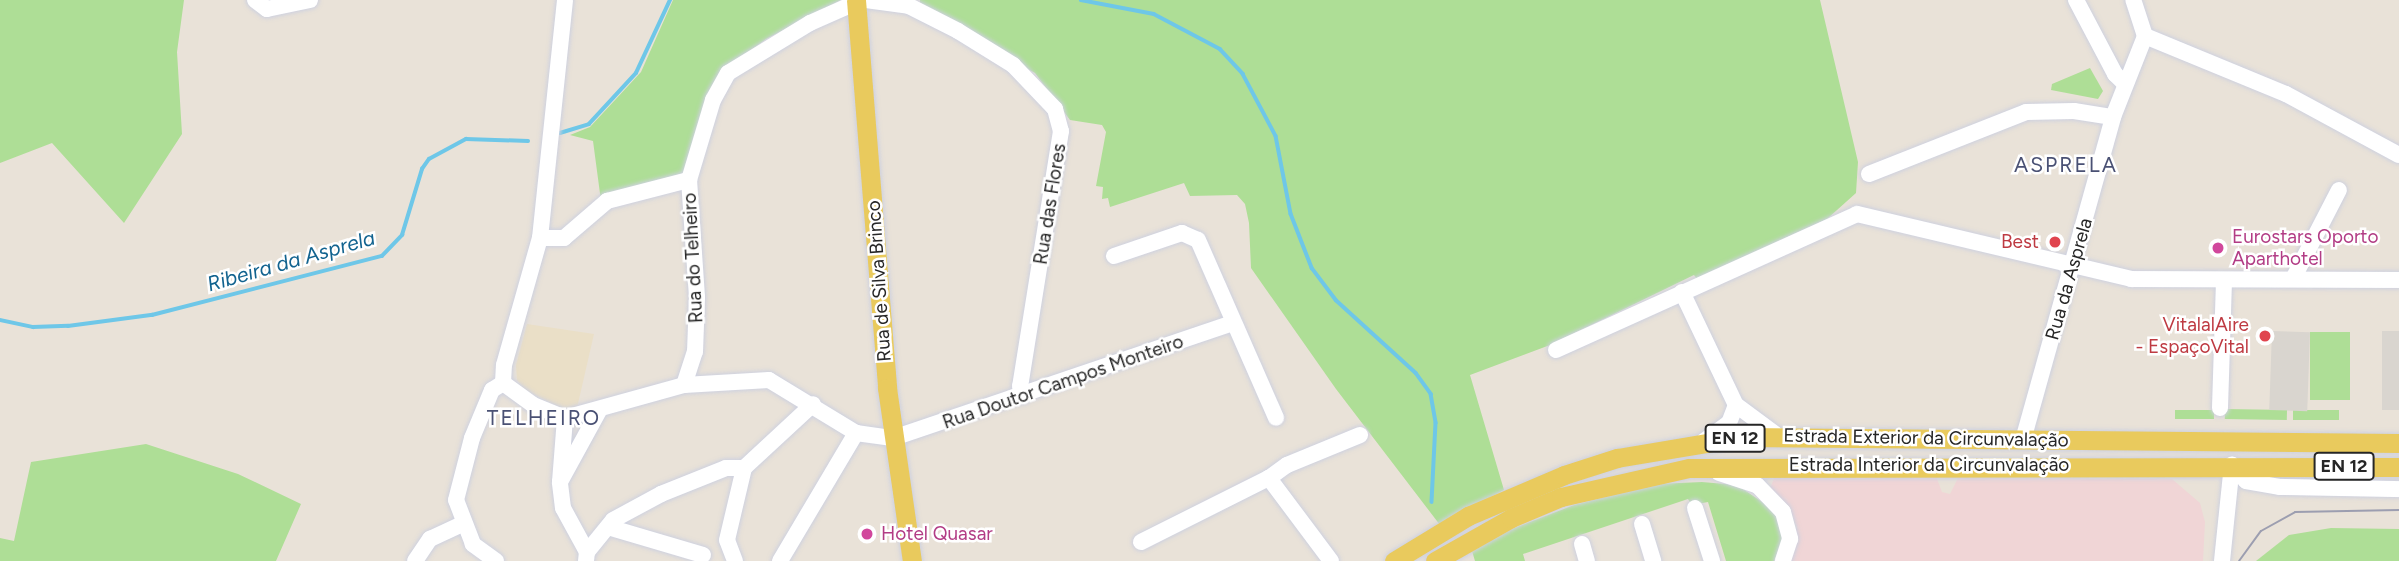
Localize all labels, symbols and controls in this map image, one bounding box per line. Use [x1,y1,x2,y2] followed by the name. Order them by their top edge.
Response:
[1029,142,1071,266] street label: Rua das Flores
[2015,152,2117,178] district label: ASPRELA
[678,192,708,324] street label: Rua do Telheiro
[862,200,896,362] street label: Rua de Silva Brinco
[2041,215,2097,343] street label: Rua da Asprela
[204,225,378,297] water label: Ribeira da Asprela
[2232,226,2379,270] place label: Eurostars Oporto Aparthotel
[2001,231,2039,253] place label: Best
[2045,232,2065,252] marker: Best
[2210,240,2226,256] marker: Eurostars Oporto Aparthotel
[2135,314,2249,358] place label: VitalalAire - EspaçoVital
[2255,326,2275,346] marker: VitalalAire - EspaçoVital
[940,330,1186,434] street label: Rua Doutor Campos Monteiro
[488,405,600,431] district label: TELHEIRO
[1704,424,1766,452] road number: EN 12
[1783,424,2069,452] street label: Estrada Exterior da Circunvalação
[2312,452,2376,480] road number: EN 12
[1789,454,2069,476] street label: Estrada Interior da Circunvalação
[881,523,993,545] place label: Hotel Quasar
[859,526,875,542] marker: Hotel Quasar

